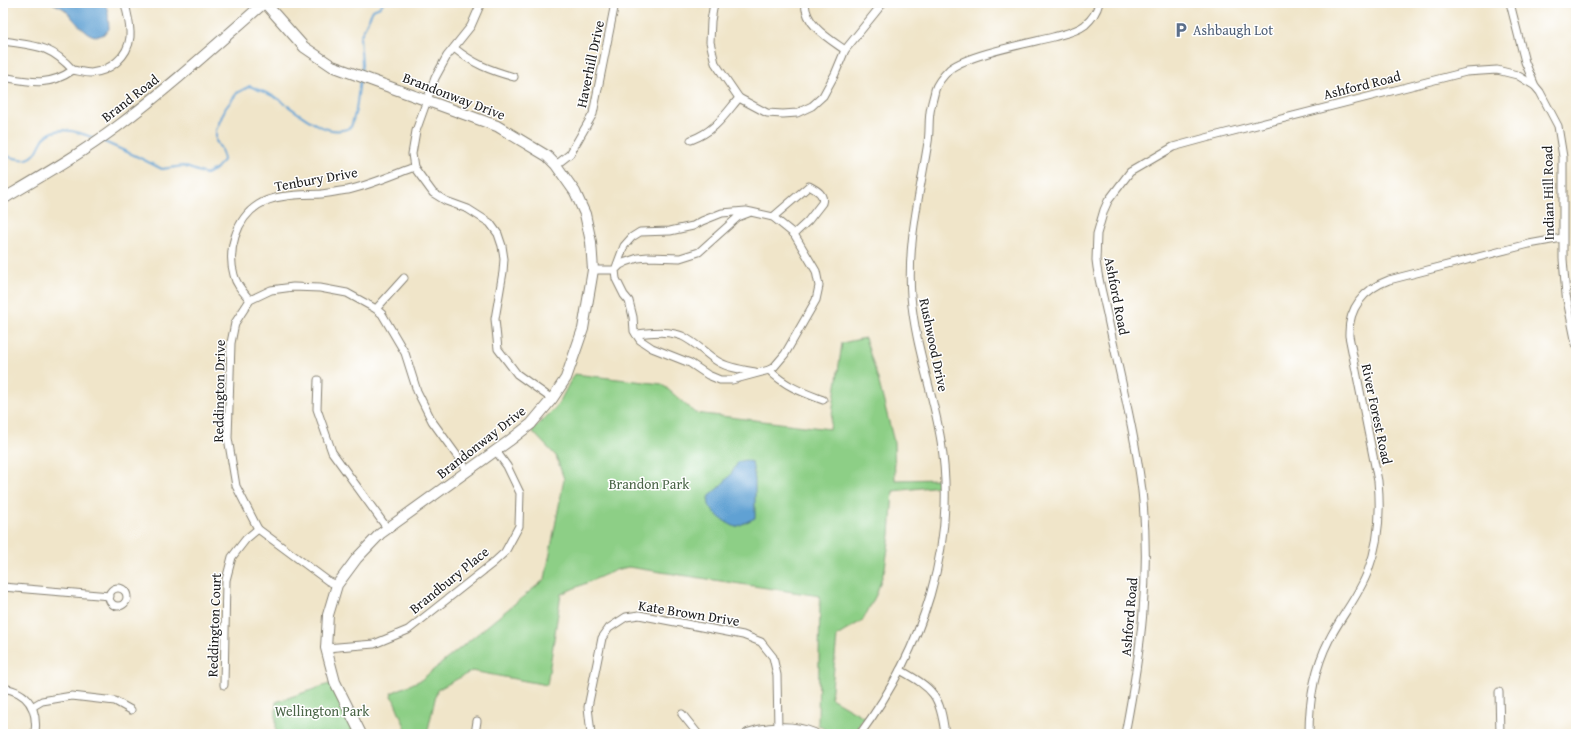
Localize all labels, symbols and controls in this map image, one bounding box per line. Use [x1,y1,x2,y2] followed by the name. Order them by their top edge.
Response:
[571,18,609,110] street label: Haverhill Drive
[1193,20,1273,40] place label: Ashbaugh Lot
[1172,21,1190,39] parking icon: Ashbaugh Lot
[1321,66,1403,104] street label: Ashford Road
[400,67,509,125] street label: Brandonway Drive
[97,69,163,127] street label: Brand Road
[1537,145,1559,240] street label: Indian Hill Road
[273,162,359,196] street label: Tenbury Drive
[1100,255,1134,337] street label: Ashford Road
[914,296,954,394] street label: Rushwood Drive
[208,339,230,443] street label: Reddington Drive
[1357,362,1398,467] street label: River Forest Road
[432,401,530,483] street label: Brandonway Drive
[609,474,690,494] park label: Brandon Park
[405,541,493,618] street label: Brandbury Place
[202,572,226,678] street label: Reddington Court
[1116,576,1142,657] street label: Ashford Road
[637,595,741,631] street label: Kate Brown Drive
[275,701,370,721] park label: Wellington Park

